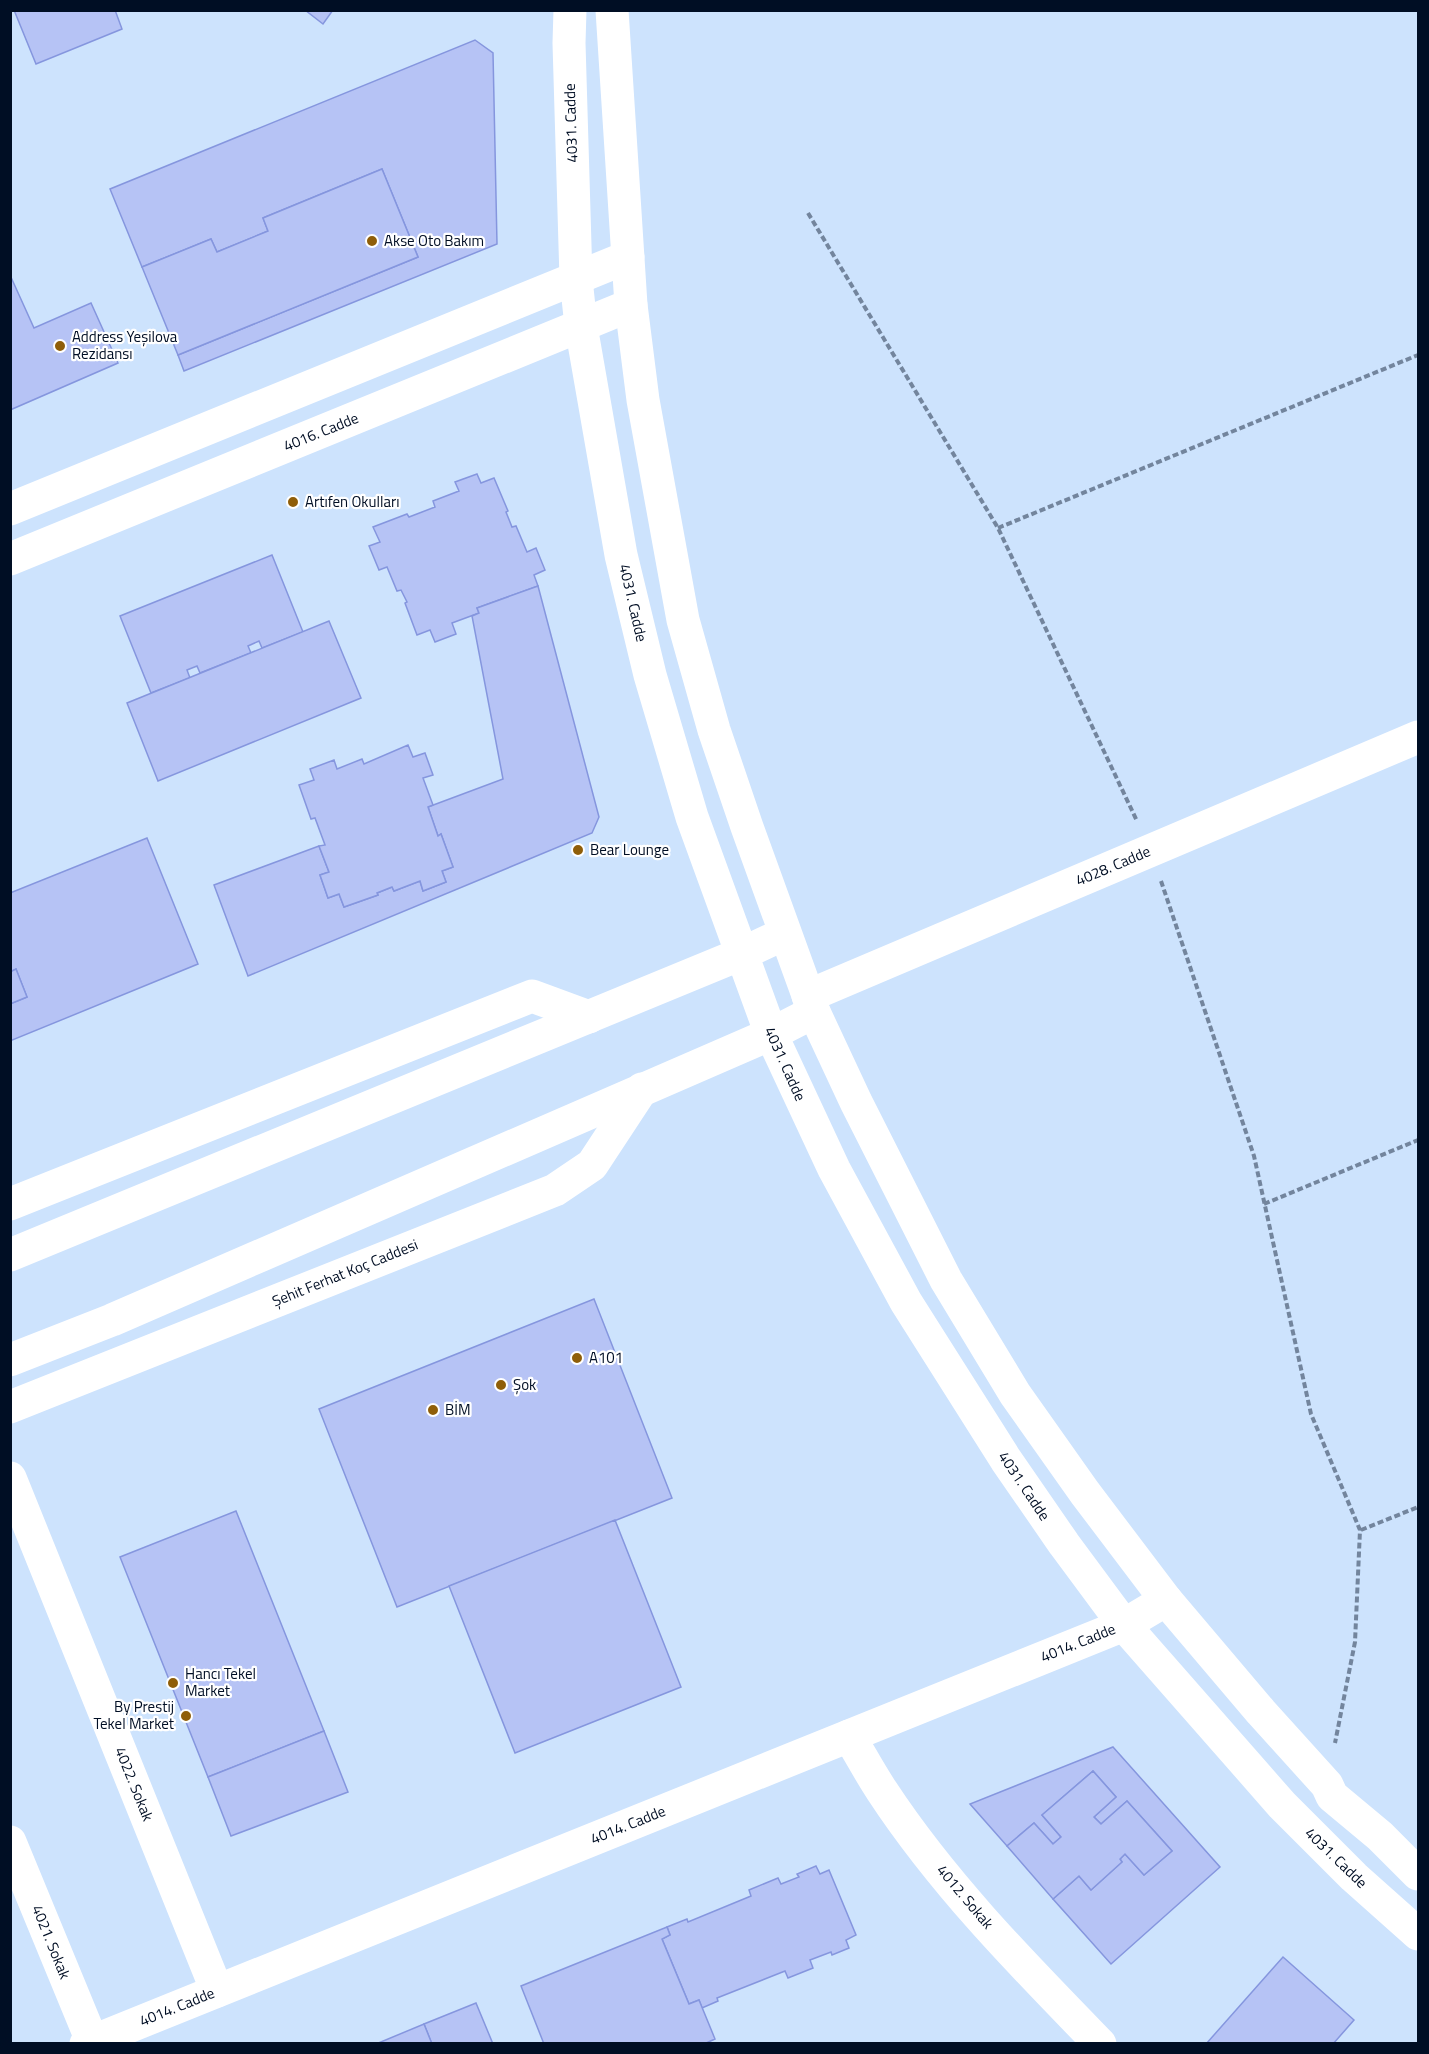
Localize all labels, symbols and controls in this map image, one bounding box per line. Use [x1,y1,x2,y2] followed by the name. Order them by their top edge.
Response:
[558,83,583,163] street label: 4031. Cadde
[384,229,484,252] place label: Akse Oto Bakım
[365,234,379,248] marker: Akse Oto Bakım
[72,325,178,365] place label: Address Yeşilova Rezidansı
[53,339,67,353] marker: Address Yeşilova Rezidansı
[280,406,362,457] street label: 4016. Cadde
[305,490,399,513] place label: Artıfen Okulları
[286,495,300,509] marker: Artıfen Okulları
[613,562,654,644] street label: 4031. Cadde
[590,838,669,861] place label: Bear Lounge
[1072,839,1154,892] street label: 4028. Cadde
[571,843,585,857] marker: Bear Lounge
[759,1023,812,1105] street label: 4031. Cadde
[268,1233,421,1312] street label: Şehit Ferhat Koç Caddesi
[589,1346,623,1369] place label: A101
[570,1351,584,1365] marker: A101
[513,1373,536,1396] place label: Şok
[494,1378,508,1392] marker: Şok
[445,1398,471,1421] place label: BİM
[426,1403,440,1417] marker: BİM
[993,1446,1056,1525] street label: 4031. Cadde
[1037,1617,1119,1668] street label: 4014. Cadde
[185,1662,256,1702] place label: Hancı Tekel Market
[166,1676,180,1690] marker: Hancı Tekel Market
[93,1695,175,1735] place label: By Prestij Tekel Market
[179,1709,193,1723] marker: By Prestij Tekel Market
[109,1743,160,1824] street label: 4022. Sokak
[587,1799,669,1850] street label: 4014. Cadde
[1300,1822,1373,1893] street label: 4031. Cadde
[931,1859,999,1934] street label: 4012. Sokak
[26,1901,77,1982] street label: 4021. Sokak
[136,1981,218,2032] street label: 4014. Cadde

